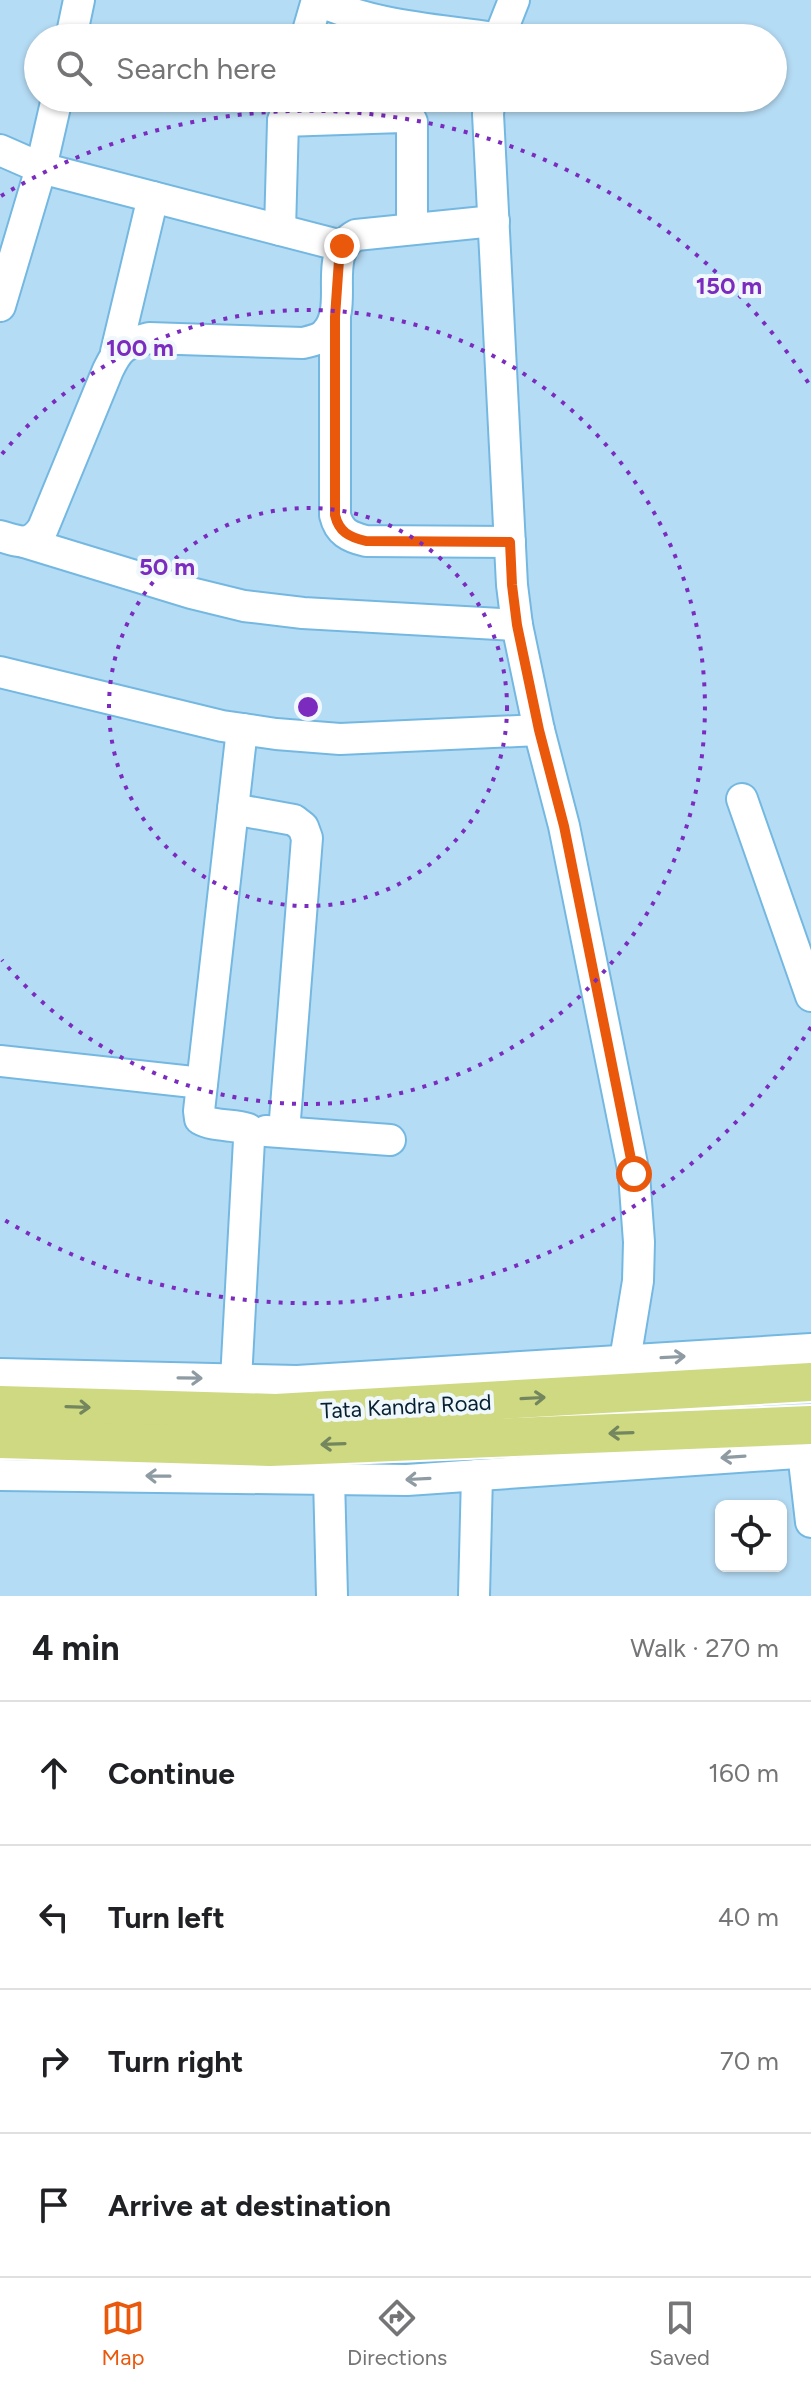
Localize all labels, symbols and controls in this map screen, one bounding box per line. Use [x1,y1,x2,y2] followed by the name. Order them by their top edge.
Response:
[24,24,787,112] search box
[52,46,96,90] icon: search
[116,50,276,87] text: Search here
[324,228,360,264] route end
[696,271,762,300] text: 150 m
[106,333,174,362] text: 100 m
[139,552,195,581] text: 50 m
[294,693,322,721] centre of rings
[616,1156,652,1192] route start
[659,1349,686,1364] one-way arrow
[176,1370,203,1386] one-way arrow
[320,1389,492,1424] street label: Tata Kandra Road
[519,1390,546,1405] one-way arrow
[64,1400,91,1415] one-way arrow
[608,1425,635,1440] one-way arrow
[320,1437,347,1452] one-way arrow
[720,1450,747,1465] one-way arrow
[145,1469,172,1484] one-way arrow
[405,1472,432,1487] one-way arrow
[715,1500,787,1572] map controls
[715,1500,787,1572] button: locate
[32,1628,119,1669] text: 4 min
[630,1632,779,1664] text: Walk · 270 m
[32,1751,76,1795] icon: ahead
[108,1755,235,1792] text: Continue
[708,1757,779,1789] text: 160 m
[32,1895,76,1939] icon: left
[108,1899,225,1936] text: Turn left
[718,1901,779,1933] text: 40 m
[32,2039,76,2083] icon: right
[108,2043,243,2080] text: Turn right
[720,2045,779,2077] text: 70 m
[32,2183,76,2227] icon: arrive
[108,2187,391,2224] text: Arrive at destination
[101,2296,145,2371] tab: Map
[347,2296,447,2371] tab: Directions
[649,2296,710,2371] tab: Saved

